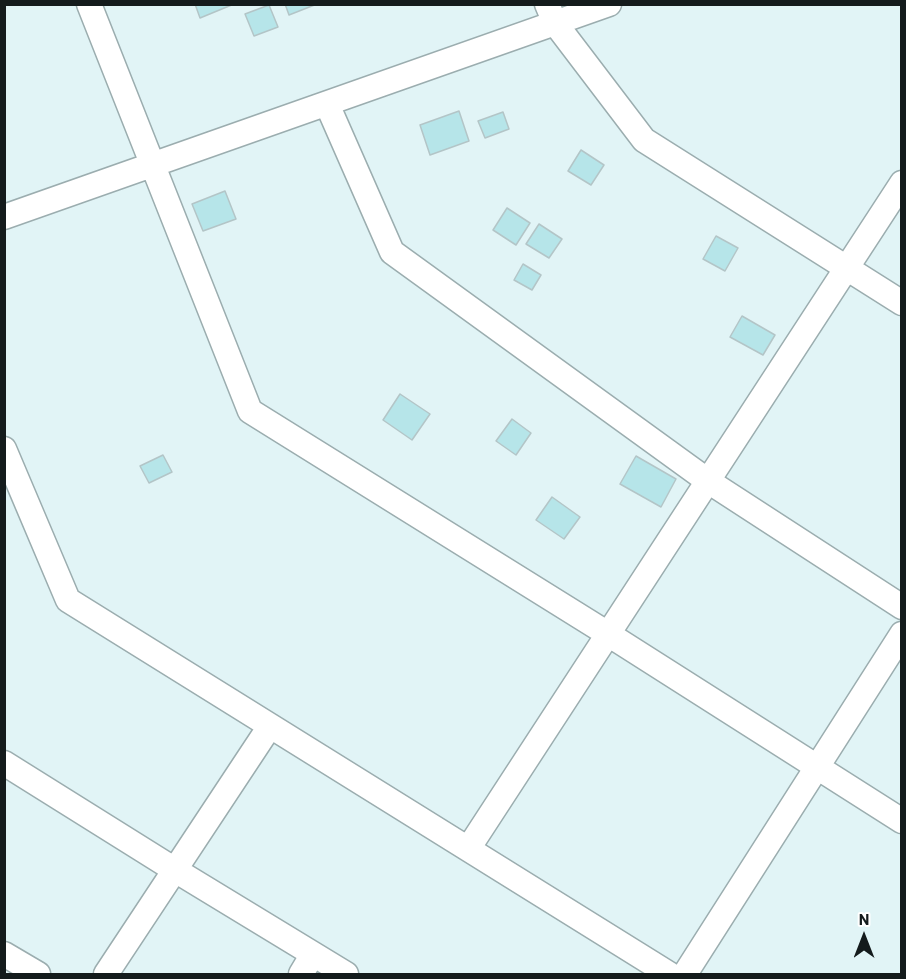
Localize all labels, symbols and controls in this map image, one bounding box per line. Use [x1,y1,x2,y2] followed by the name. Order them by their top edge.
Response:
[834,907,894,967] north arrow
[859,909,869,928] text: N

